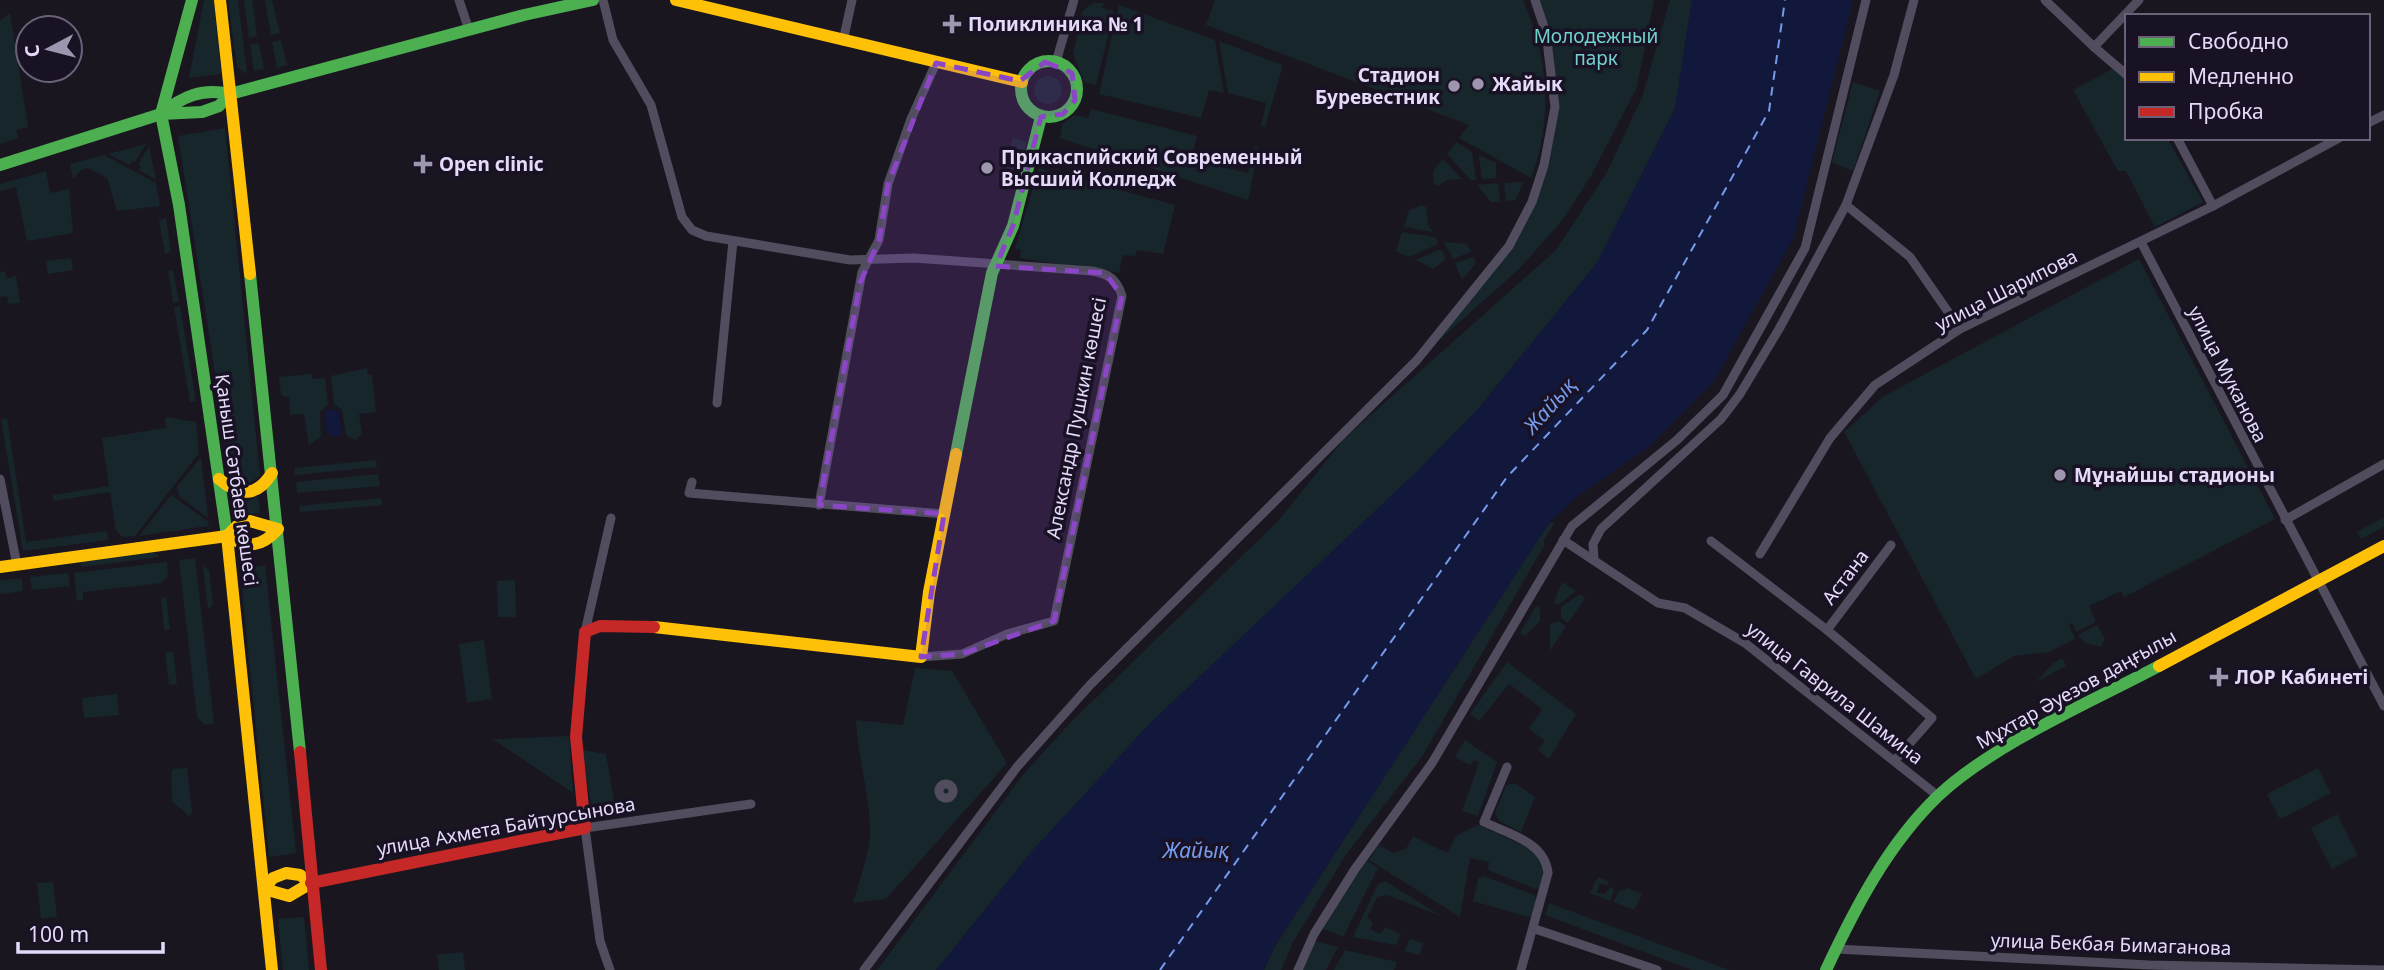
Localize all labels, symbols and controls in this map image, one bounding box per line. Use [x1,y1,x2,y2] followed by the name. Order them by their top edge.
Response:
[968,11,1143,37] place label: Поликлиника № 1
[14,14,84,84] north arrow
[942,14,962,34] marker: Поликлиника № 1
[2125,14,2370,140] legend
[1534,23,1658,71] park label: Молодежный парк
[2188,27,2289,55] text: Свободно
[18,43,46,59] text: С
[1315,62,1440,110] place label: Стадион Буревестник
[2188,62,2294,90] text: Медленно
[1492,71,1563,97] place label: Жайык
[1470,76,1486,92] marker: Жайык
[1446,78,1462,94] marker: Стадион Буревестник
[2188,97,2264,125] text: Пробка
[1001,144,1303,192] place label: Прикаспийский Современный Высший Колледж
[439,151,544,177] place label: Open clinic
[413,154,433,174] marker: Open clinic
[979,160,995,176] marker: Прикаспийский Современный Высший Колледж
[1930,243,2082,337] street label: улица Шарипова
[1040,295,1112,541] street label: Александр Пушкин көшесі
[2182,301,2274,447] street label: улица Муканова
[1515,370,1583,441] water label: Жайық
[209,372,265,588] street label: Қаныш Сәтбаев көшесі
[2074,462,2275,488] place label: Мұнайшы стадионы
[2052,467,2068,483] marker: Мұнайшы стадионы
[1816,544,1874,610] street label: Астана
[1741,616,1929,770] street label: улица Гаврила Шамина
[1971,623,2181,755] street label: Мұхтар Әуезов даңғылы
[2235,664,2368,690] place label: ЛОР Кабинетi
[2209,667,2229,687] marker: ЛОР Кабинетi
[375,790,637,862] street label: улица Ахмета Байтурсынова
[1161,836,1230,864] water label: Жайық
[18,911,163,955] scale bar
[28,920,89,948] text: 100 m
[1990,927,2232,961] street label: улица Бекбая Бимаганова

